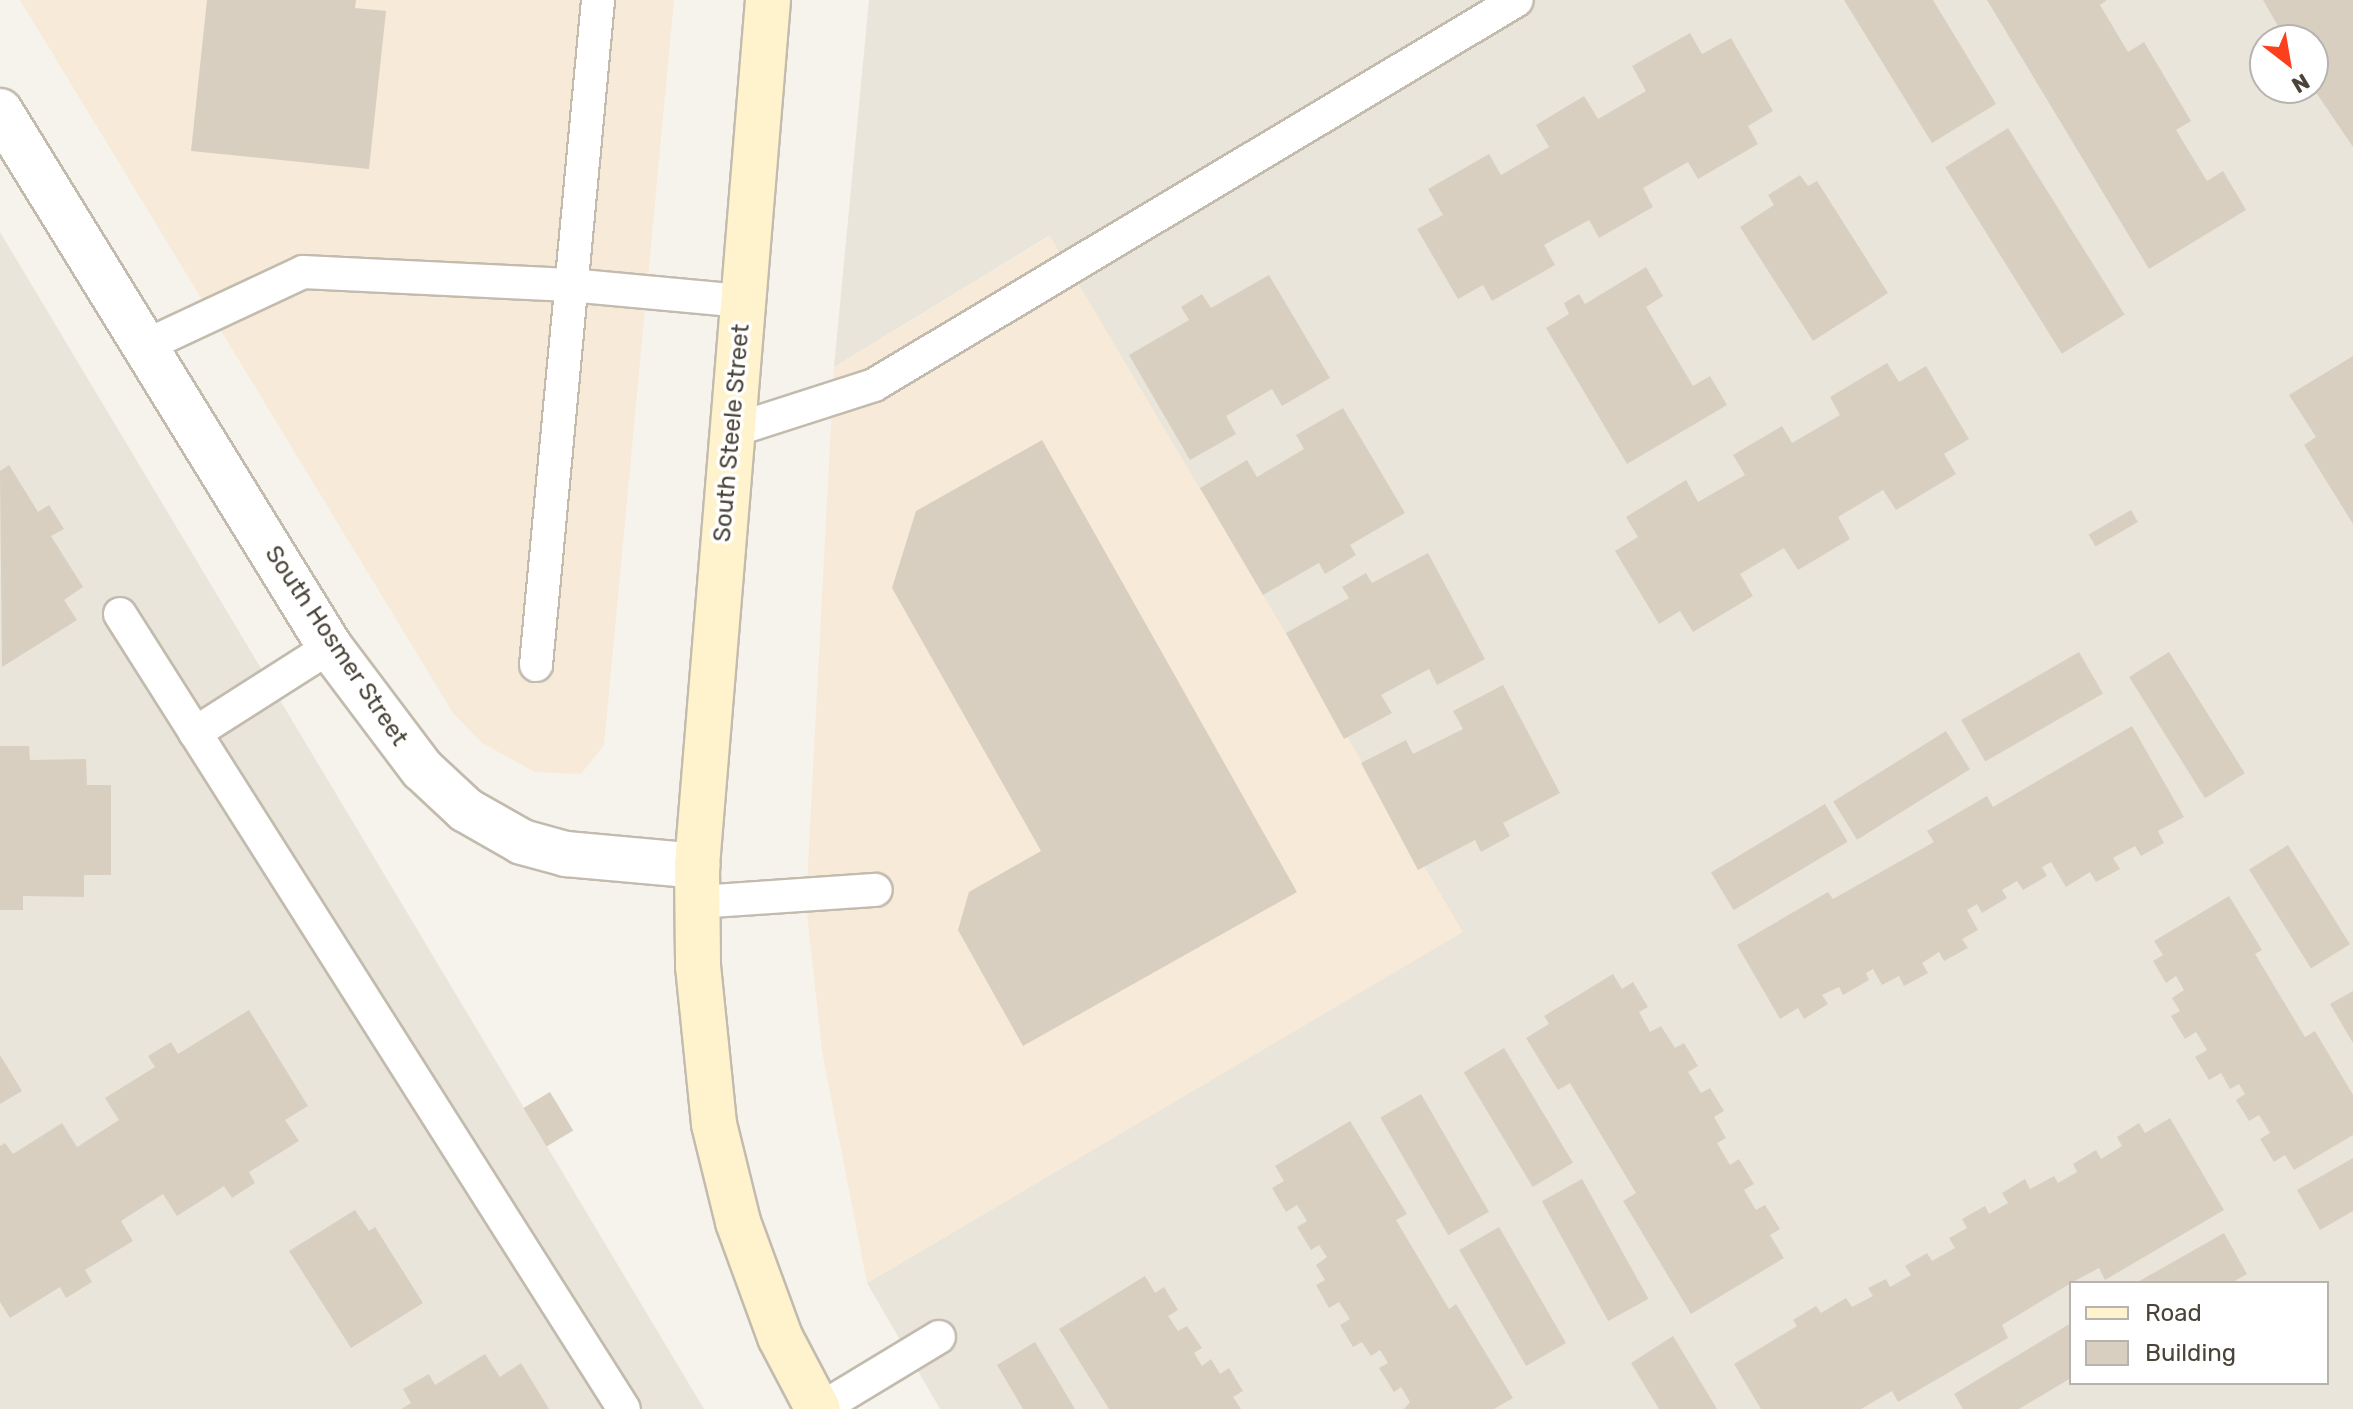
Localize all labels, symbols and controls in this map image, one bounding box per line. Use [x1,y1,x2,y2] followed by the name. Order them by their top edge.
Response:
[2249,24,2329,104] north arrow
[2287,68,2314,99] text: N
[708,323,756,543] street label: South Steele Street
[258,540,414,752] street label: South Hosmer Street
[2069,1281,2329,1385] legend
[2145,1299,2202,1327] text: Road
[2145,1339,2236,1367] text: Building

